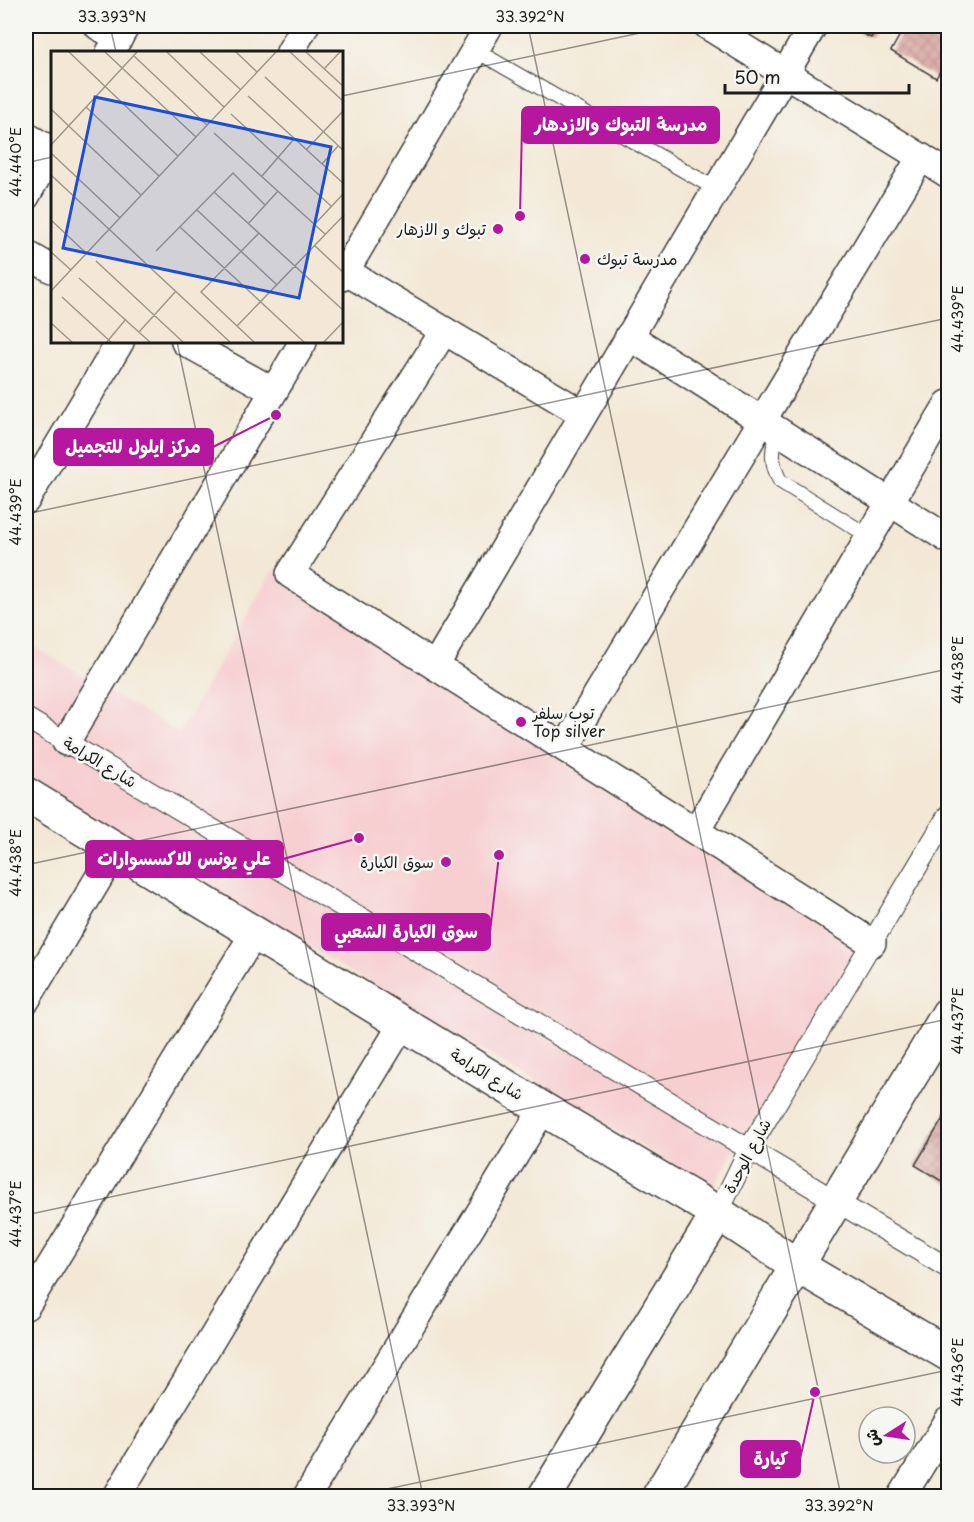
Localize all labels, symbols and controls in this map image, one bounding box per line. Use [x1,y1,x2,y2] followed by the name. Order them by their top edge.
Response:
[77,4,147,27] text: 33.393°N
[495,4,565,27] text: 33.392°N
[51,51,344,344] inset map
[725,57,910,95] scale bar
[734,63,781,90] text: 50 m
[522,107,719,143] callout: مدرسة التبوك والازدهار
[534,110,707,137] text: مدرسة التبوك والازدهار
[3,127,26,197] text: 44.440°E
[396,216,486,240] place label: تبوك و الازهار
[491,222,505,236] marker: تبوك و الازهار
[597,246,677,270] place label: مدرسة تبوك
[578,252,592,266] marker: مدرسة تبوك
[945,285,968,353] text: 44.439°E
[54,429,213,465] callout: مركز ايلول للتجميل
[65,432,201,459] text: مركز ايلول للتجميل
[3,478,26,546] text: 44.439°E
[945,636,968,704] text: 44.438°E
[531,700,606,742] place label: توب سلفر Top silver
[514,715,528,729] marker: توب سلفر Top silver
[59,730,142,793] street label: شارع الكرامة
[3,829,26,897] text: 44.438°E
[86,841,283,877] callout: علي يونس للاكسسوارات
[97,844,271,875] text: علي يونس للاكسسوارات
[360,849,434,873] place label: سوق الكيارة
[439,855,453,869] marker: سوق الكيارة
[322,914,490,950] callout: سوق الكيارة الشعبي
[334,917,478,948] text: سوق الكيارة الشعبي
[945,987,968,1055] text: 44.437°E
[446,1041,529,1106] street label: شارع الكرامة
[716,1114,777,1198] street label: شارع الوحدة
[3,1180,26,1248] text: 44.437°E
[945,1338,968,1406] text: 44.436°E
[857,1405,917,1465] north arrow
[858,1427,885,1449] text: ش
[741,1441,800,1477] callout: كيارة
[753,1444,789,1471] text: كيارة
[386,1493,456,1516] text: 33.393°N
[804,1493,874,1516] text: 33.392°N

